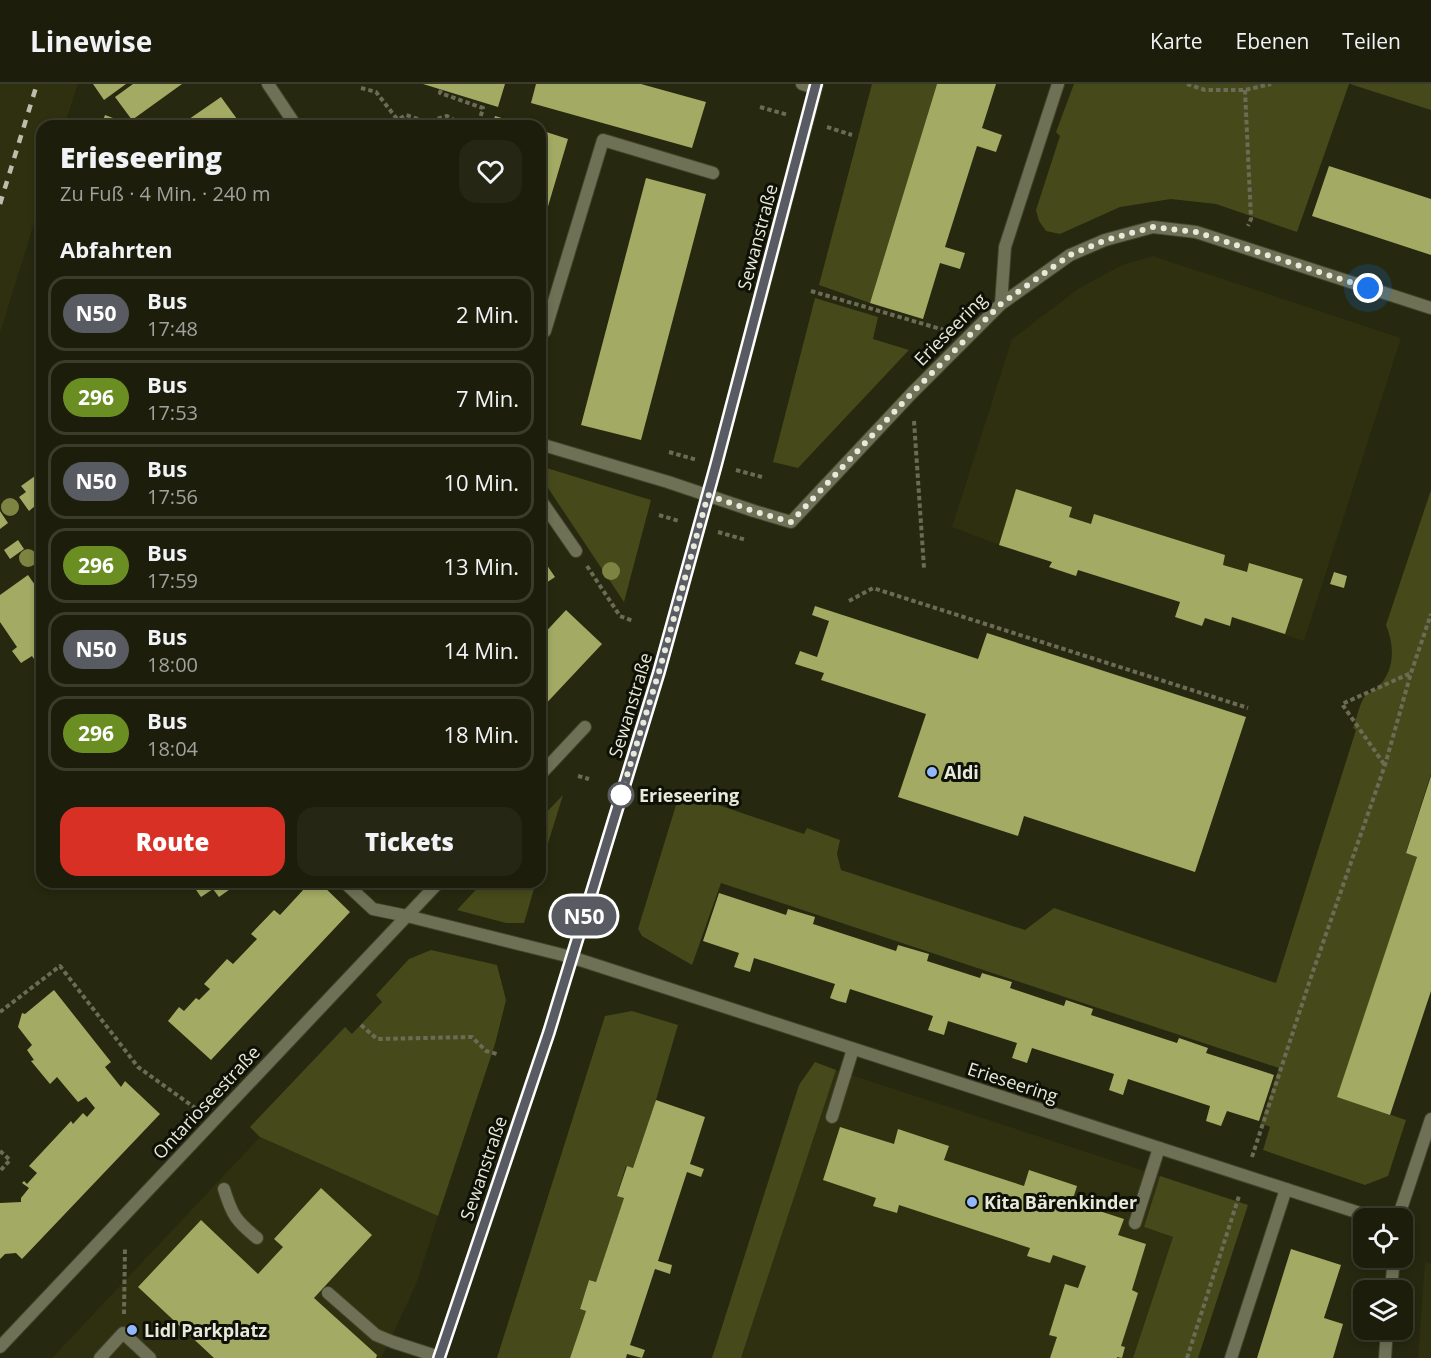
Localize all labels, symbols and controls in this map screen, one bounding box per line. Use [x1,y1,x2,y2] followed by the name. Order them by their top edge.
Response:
[30,22,152,60] text: Linewise
[1150,27,1203,55] text: Karte
[1236,27,1309,55] text: Ebenen
[1342,27,1401,55] text: Teilen
[60,138,222,176] text: Erieseering
[459,140,522,203] button: heart
[60,180,270,207] text: Zu Fuß · 4 Min. · 240 m
[731,181,783,293] street label: Sewanstraße
[60,234,172,264] text: Abfahrten
[1353,273,1383,303] your location
[147,285,187,315] text: Bus
[908,287,992,371] street label: Erieseering
[75,299,117,327] text: N50
[456,299,519,329] text: 2 Min.
[147,315,198,342] text: 17:48
[147,369,187,399] text: Bus
[78,383,114,411] text: 296
[456,383,519,413] text: 7 Min.
[147,399,198,426] text: 17:53
[147,453,187,483] text: Bus
[75,467,117,495] text: N50
[444,467,519,497] text: 10 Min.
[147,483,198,510] text: 17:56
[147,537,187,567] text: Bus
[78,551,114,579] text: 296
[444,551,519,581] text: 13 Min.
[147,567,198,594] text: 17:59
[147,621,187,651] text: Bus
[75,635,117,663] text: N50
[444,635,519,665] text: 14 Min.
[603,650,657,760] street label: Sewanstraße
[147,651,198,678] text: 18:00
[147,705,187,735] text: Bus
[78,719,114,747] text: 296
[444,719,519,749] text: 18 Min.
[147,735,198,762] text: 18:04
[944,760,979,784] place label: Aldi
[925,765,939,779] marker: Aldi
[608,782,634,808] marker: Erieseering
[639,783,739,807] place label: Erieseering
[60,807,285,876] button: Route
[297,807,522,876] button: Tickets
[550,896,618,936] line badge: N50
[563,902,605,930] text: N50
[147,1040,265,1164] street label: Ontarioseestraße
[965,1056,1061,1108] street label: Erieseering
[454,1113,512,1223] street label: Sewanstraße
[984,1190,1137,1214] place label: Kita Bärenkinder
[965,1195,979,1209] marker: Kita Bärenkinder
[1353,1208,1413,1340] map controls
[1353,1208,1413,1268] button: locate
[1353,1280,1413,1340] button: layers
[144,1318,267,1342] place label: Lidl Parkplatz
[125,1323,139,1337] marker: Lidl Parkplatz

